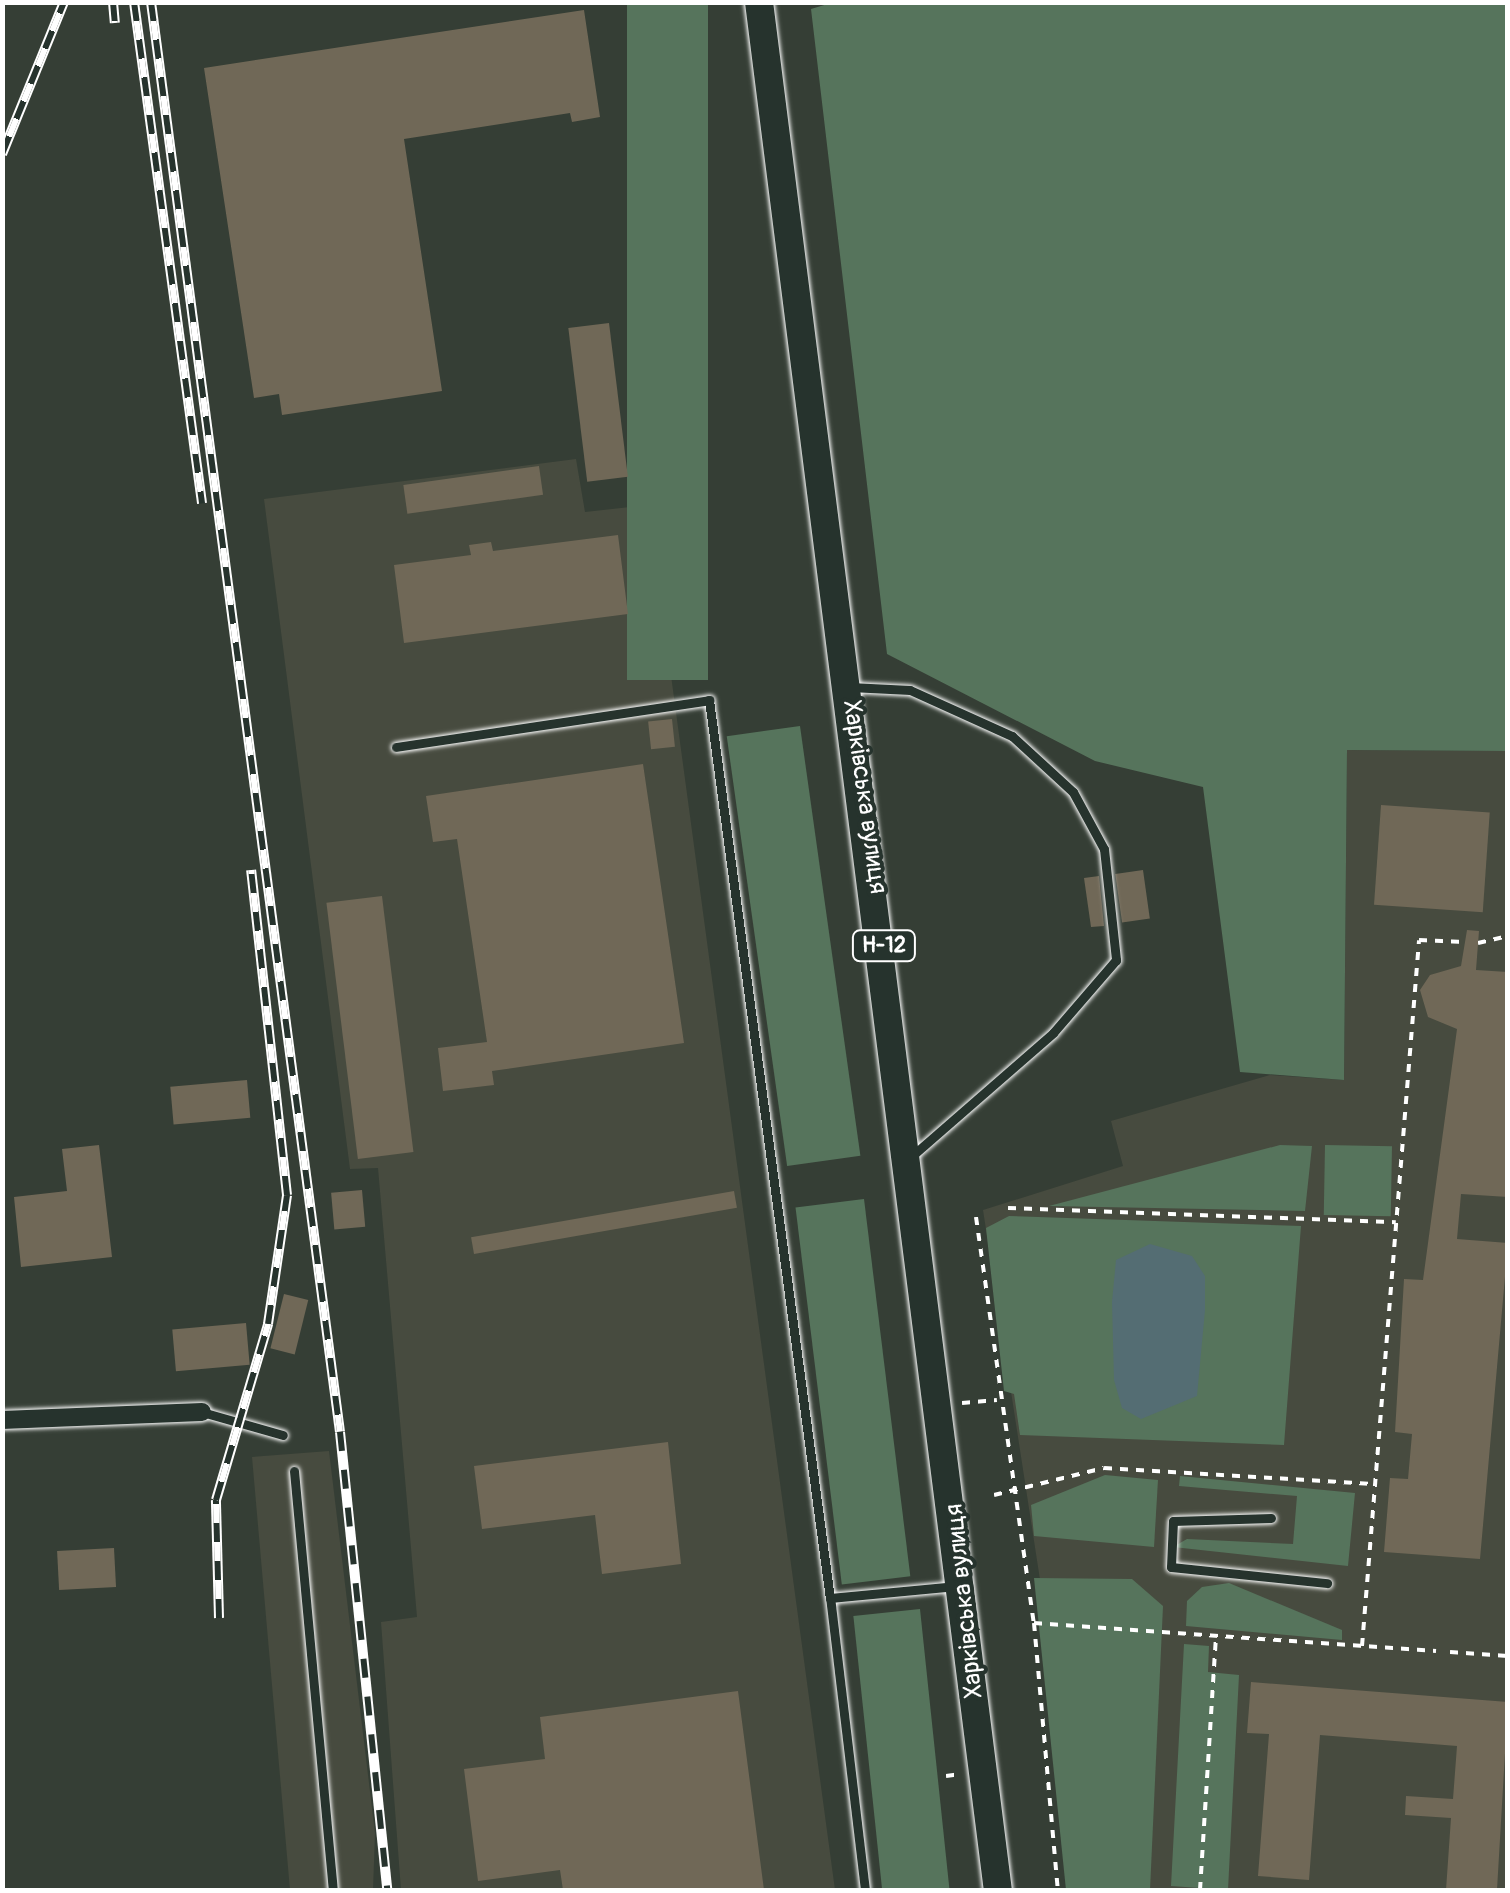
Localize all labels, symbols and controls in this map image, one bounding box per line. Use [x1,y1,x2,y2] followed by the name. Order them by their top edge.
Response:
[836,698,892,896] street label: Харківська вулиця
[852,929,916,963] road number: Н-12
[940,1502,990,1700] street label: Харківська вулиця

